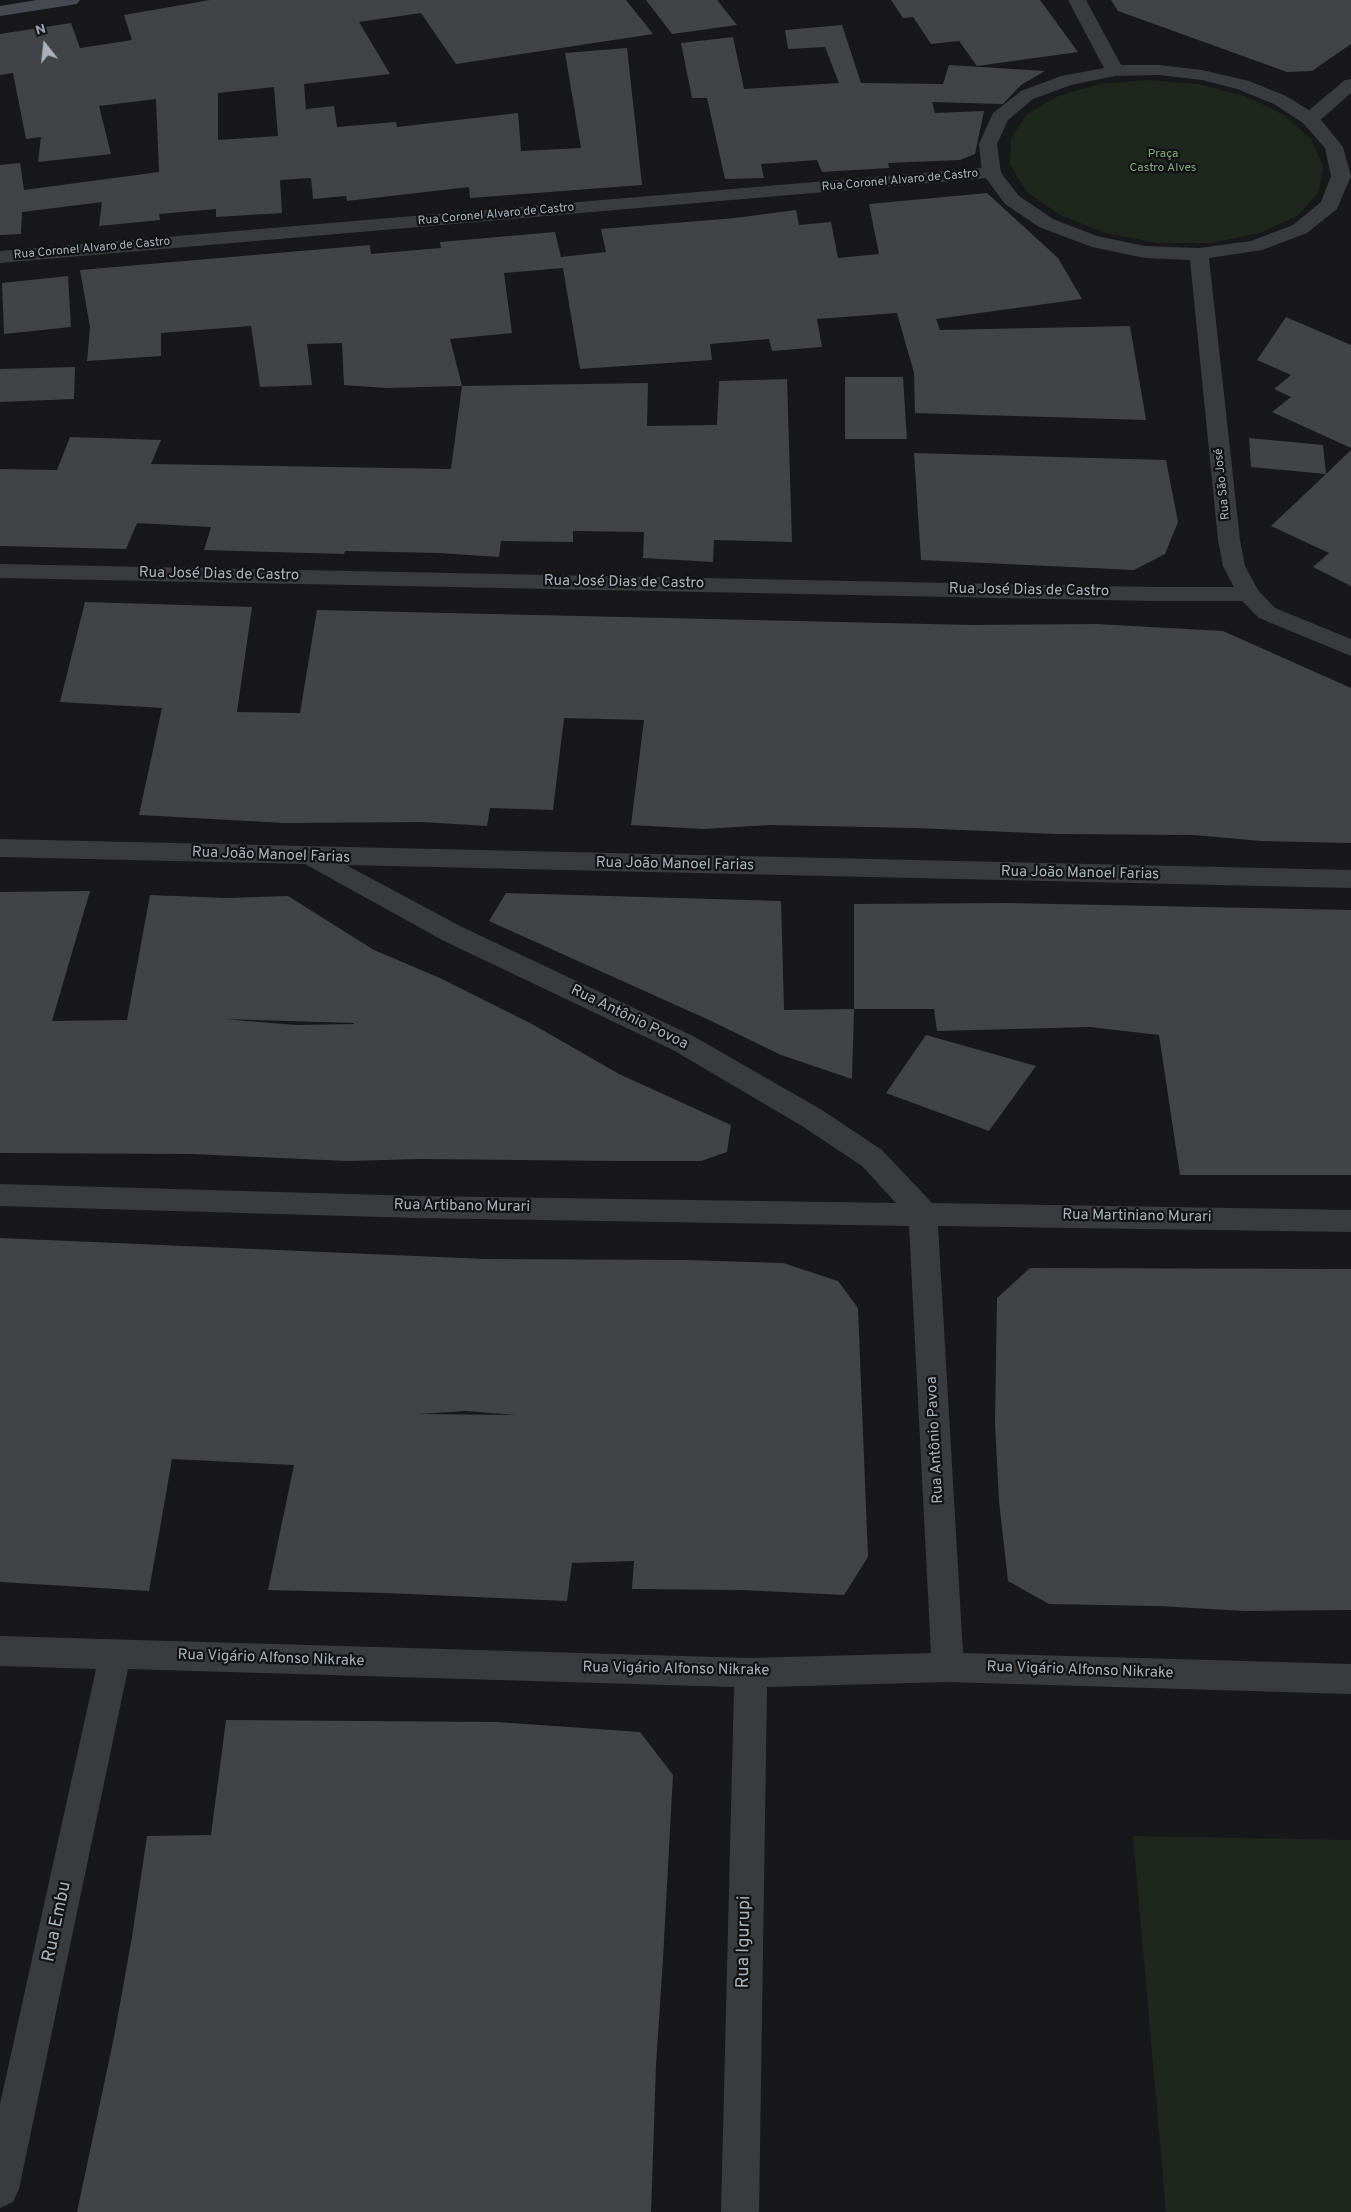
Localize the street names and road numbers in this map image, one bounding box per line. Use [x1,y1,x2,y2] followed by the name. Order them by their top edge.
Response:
[821,167,979,195] street label: Rua Coronel Alvaro de Castro
[417,201,575,229] street label: Rua Coronel Alvaro de Castro
[13,235,171,263] street label: Rua Coronel Alvaro de Castro
[1212,448,1234,520] street label: Rua São José
[139,565,299,585] street label: Rua José Dias de Castro
[544,573,704,593] street label: Rua José Dias de Castro
[949,581,1109,601] street label: Rua José Dias de Castro
[192,844,350,868] street label: Rua João Manoel Farias
[596,855,754,875] street label: Rua João Manoel Farias
[1001,864,1159,884] street label: Rua João Manoel Farias
[567,982,691,1054] street label: Rua Antônio Povoa
[394,1197,530,1217] street label: Rua Artibano Murari
[1062,1207,1212,1227] street label: Rua Martiniano Murari
[924,1376,948,1504] street label: Rua Antônio Pavoa
[177,1647,365,1671] street label: Rua Vigário Alfonso Nikrake
[582,1659,770,1681] street label: Rua Vigário Alfonso Nikrake
[986,1659,1174,1683] street label: Rua Vigário Alfonso Nikrake
[39,1880,77,1964] street label: Rua Embu
[733,1895,757,1989] street label: Rua Igurupi

